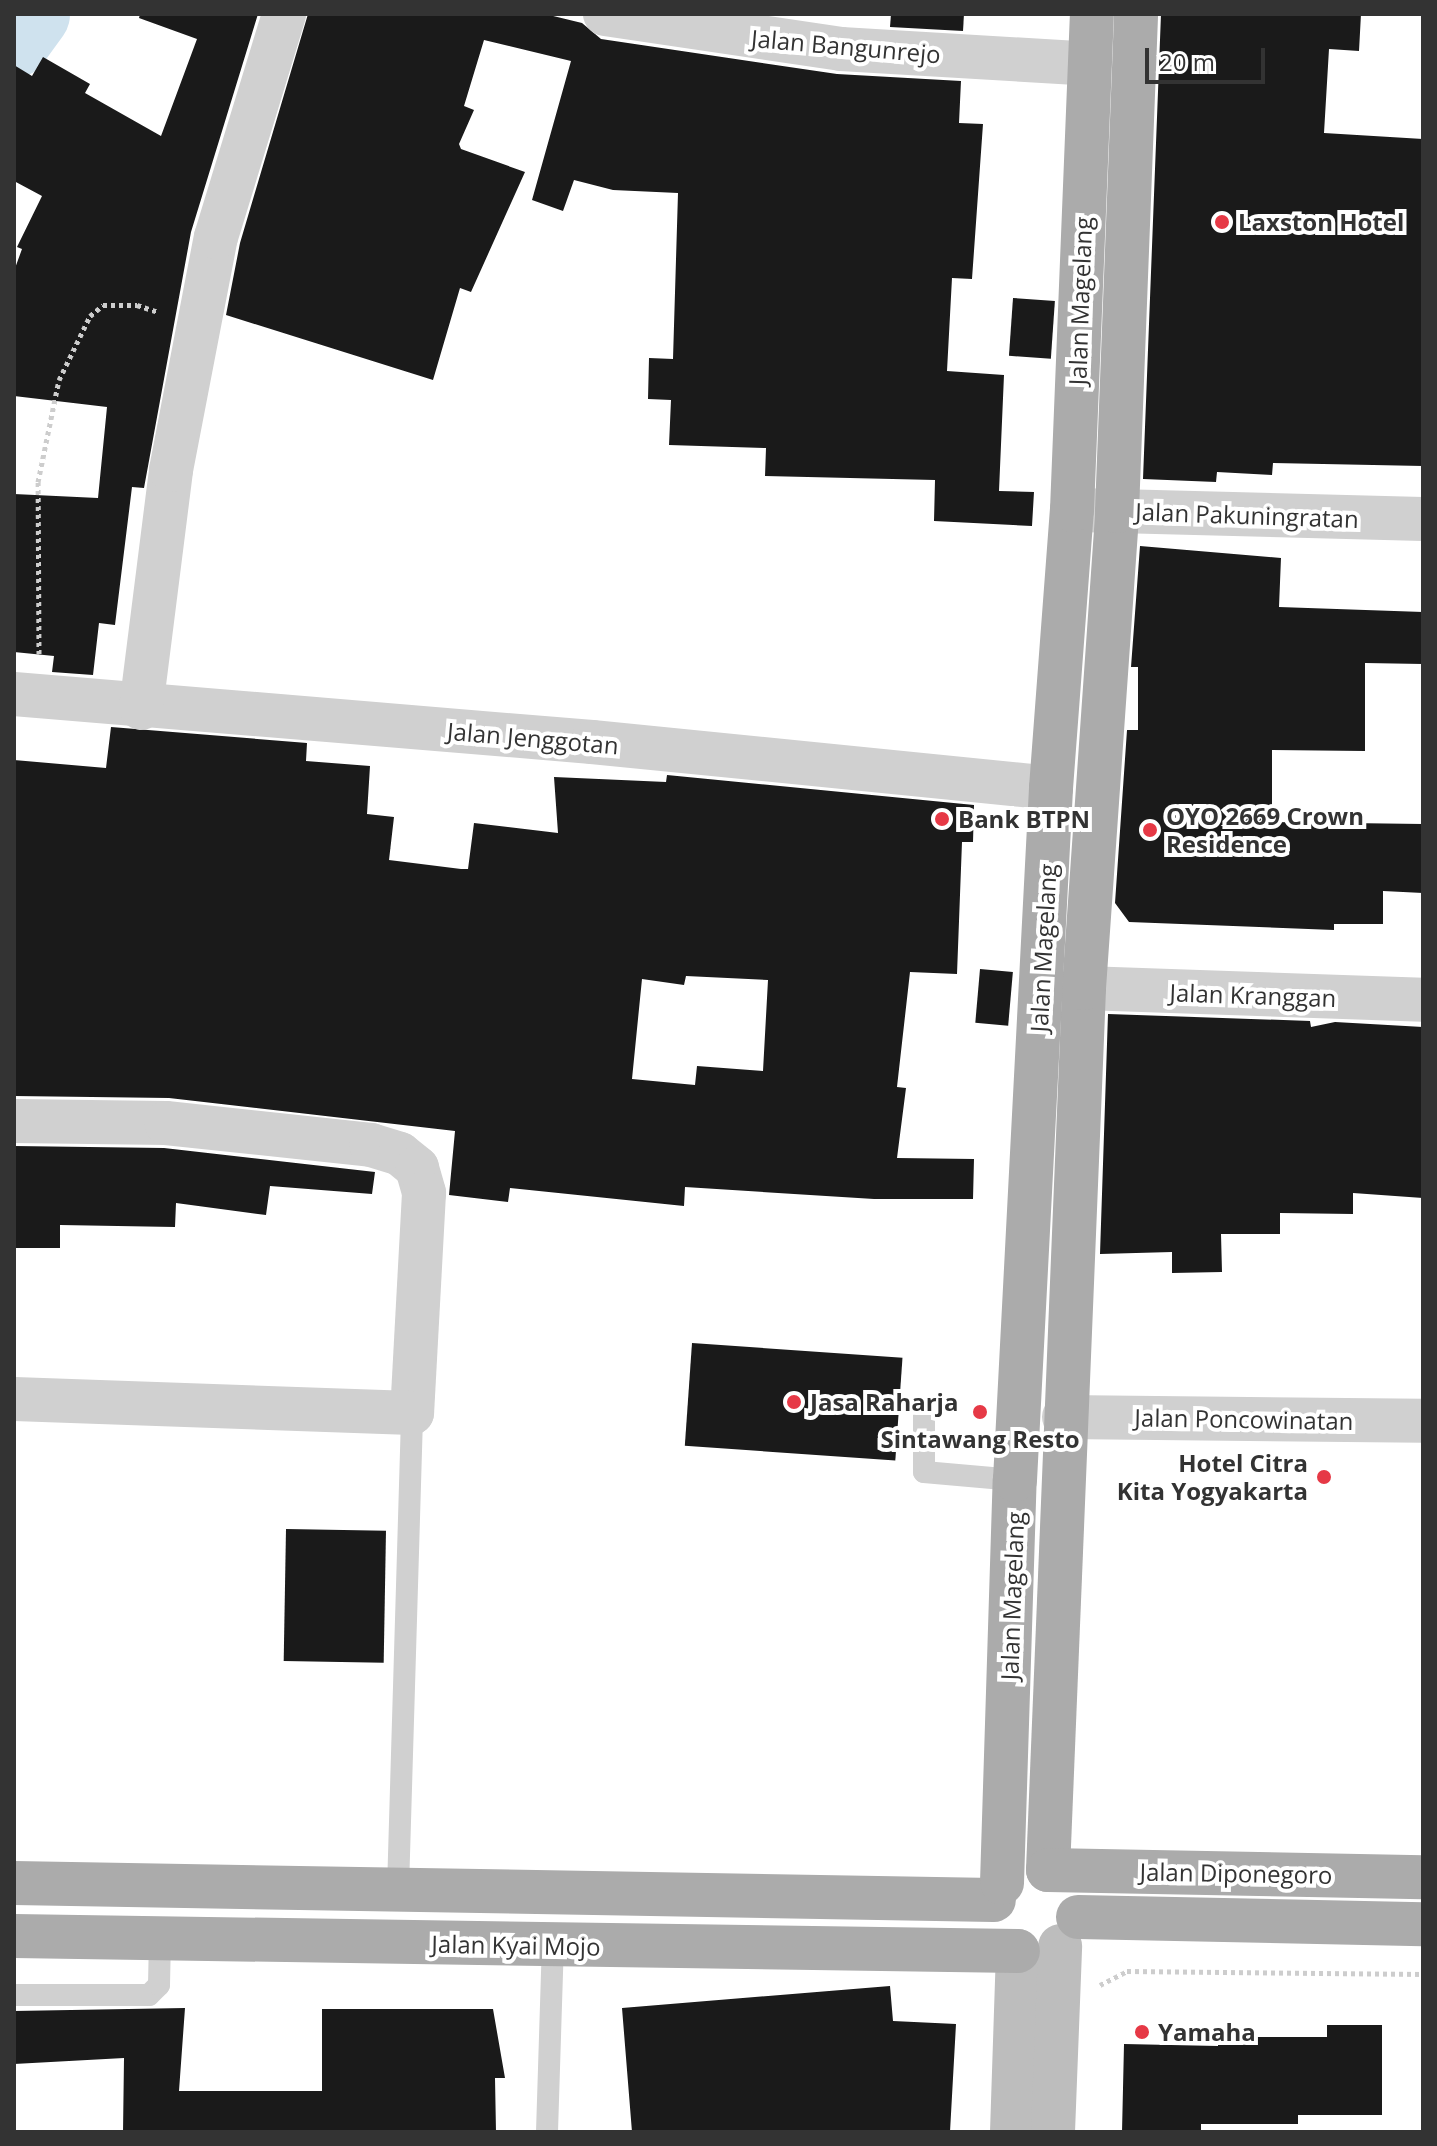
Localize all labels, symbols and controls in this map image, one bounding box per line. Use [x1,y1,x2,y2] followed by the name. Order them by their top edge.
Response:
[750,23,942,69] street label: Jalan Bangunrejo
[1149,32,1269,82] scale bar
[1159,45,1215,78] text: 20 m
[1238,208,1404,236] place label: Laxston Hotel
[1213,213,1231,231] marker: Laxston Hotel
[1063,216,1097,386] street label: Jalan Magelang
[1135,497,1359,533] street label: Jalan Pakuningratan
[446,716,620,760] street label: Jalan Jenggotan
[1166,802,1364,858] place label: OYO 2669 Crown Residence
[958,805,1090,833] place label: Bank BTPN
[933,810,951,828] marker: Bank BTPN
[1141,821,1159,839] marker: OYO 2669 Crown Residence
[1024,863,1062,1033] street label: Jalan Magelang
[1169,978,1337,1012] street label: Jalan Kranggan
[810,1388,958,1416] place label: Jasa Raharja
[785,1393,803,1411] marker: Jasa Raharja
[971,1403,989,1421] marker: Sintawang Resto
[1134,1403,1354,1435] street label: Jalan Poncowinatan
[880,1425,1080,1453] place label: Sintawang Resto
[1117,1449,1308,1505] place label: Hotel Citra Kita Yogyakarta
[1315,1468,1333,1486] marker: Hotel Citra Kita Yogyakarta
[995,1511,1029,1681] street label: Jalan Magelang
[1139,1857,1333,1889] street label: Jalan Diponegoro
[431,1929,601,1961] street label: Jalan Kyai Mojo
[1158,2018,1256,2046] place label: Yamaha
[1133,2023,1151,2041] marker: Yamaha

